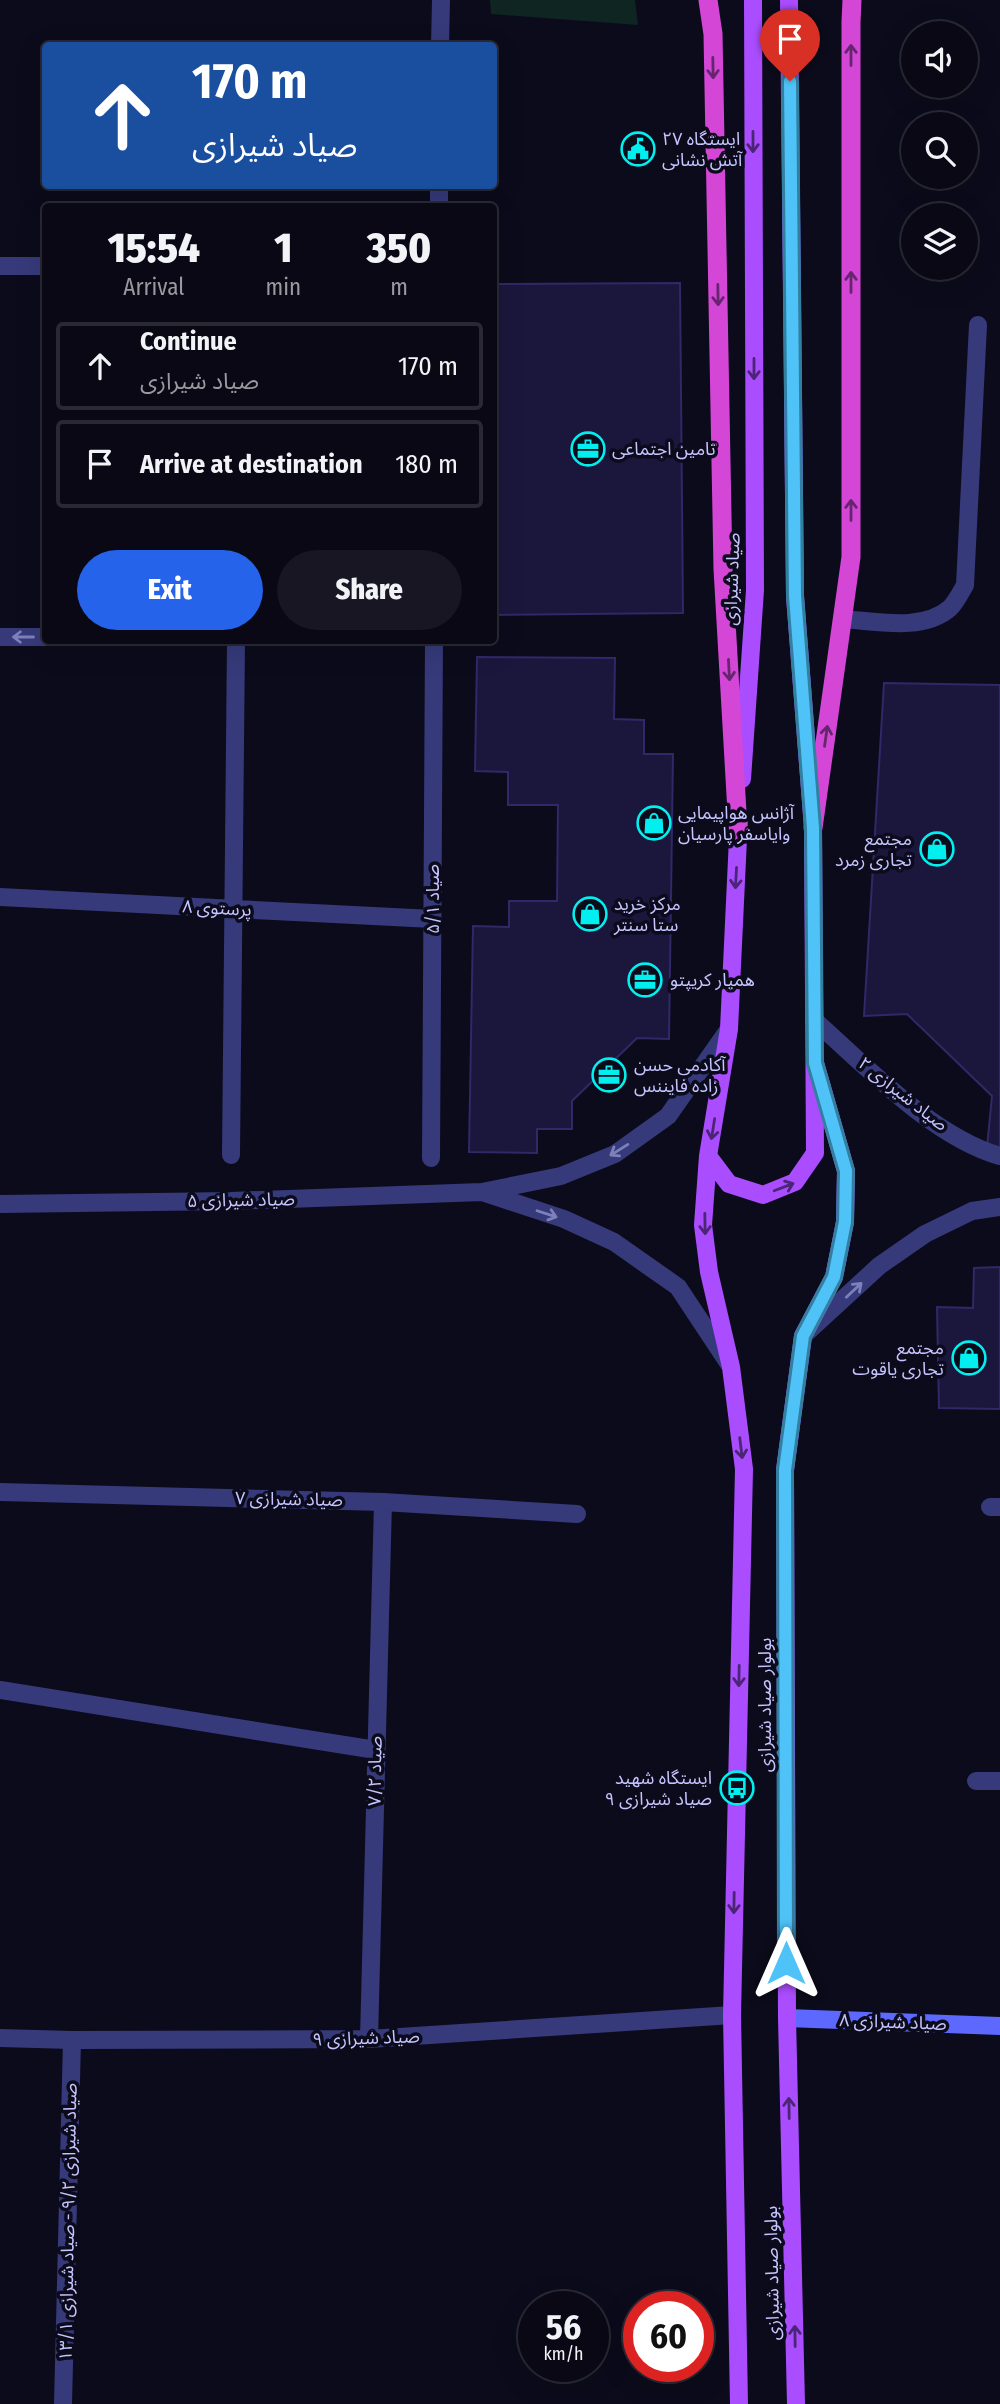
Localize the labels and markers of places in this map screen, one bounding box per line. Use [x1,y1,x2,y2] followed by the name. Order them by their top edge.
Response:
[760,9,820,81] pin
[662,128,743,171] place label: ایستگاه ۲۷ آتش نشانی
[619,130,657,168] public building icon: ایستگاه ۲۷ آتش نشانی
[569,430,607,468] office icon: تامین اجتماعی
[612,438,716,460] place label: تامین اجتماعی
[678,802,795,845] place label: آژانس هواپیمایی وایاسفر پارسیان
[635,804,673,842] shop icon: آژانس هواپیمایی وایاسفر پارسیان
[835,828,912,871] place label: مجتمع تجاری زمرد
[918,830,956,868] shop icon: مجتمع تجاری زمرد
[613,893,681,936] place label: مرکز خرید ستا سنتر
[571,895,609,933] shop icon: مرکز خرید ستا سنتر
[626,961,664,999] office icon: همیار کریپتو
[670,969,755,991] place label: همیار کریپتو
[634,1054,726,1097] place label: آکادمی حسن زاده فایننس
[590,1056,628,1094] office icon: آکادمی حسن زاده فایننس
[852,1337,944,1380] place label: مجتمع تجاری یاقوت
[950,1339,988,1377] shop icon: مجتمع تجاری یاقوت
[604,1767,712,1810] place label: ایستگاه شهید صیاد شیرازی ۹
[718,1769,756,1807] bus stop icon: ایستگاه شهید صیاد شیرازی ۹

